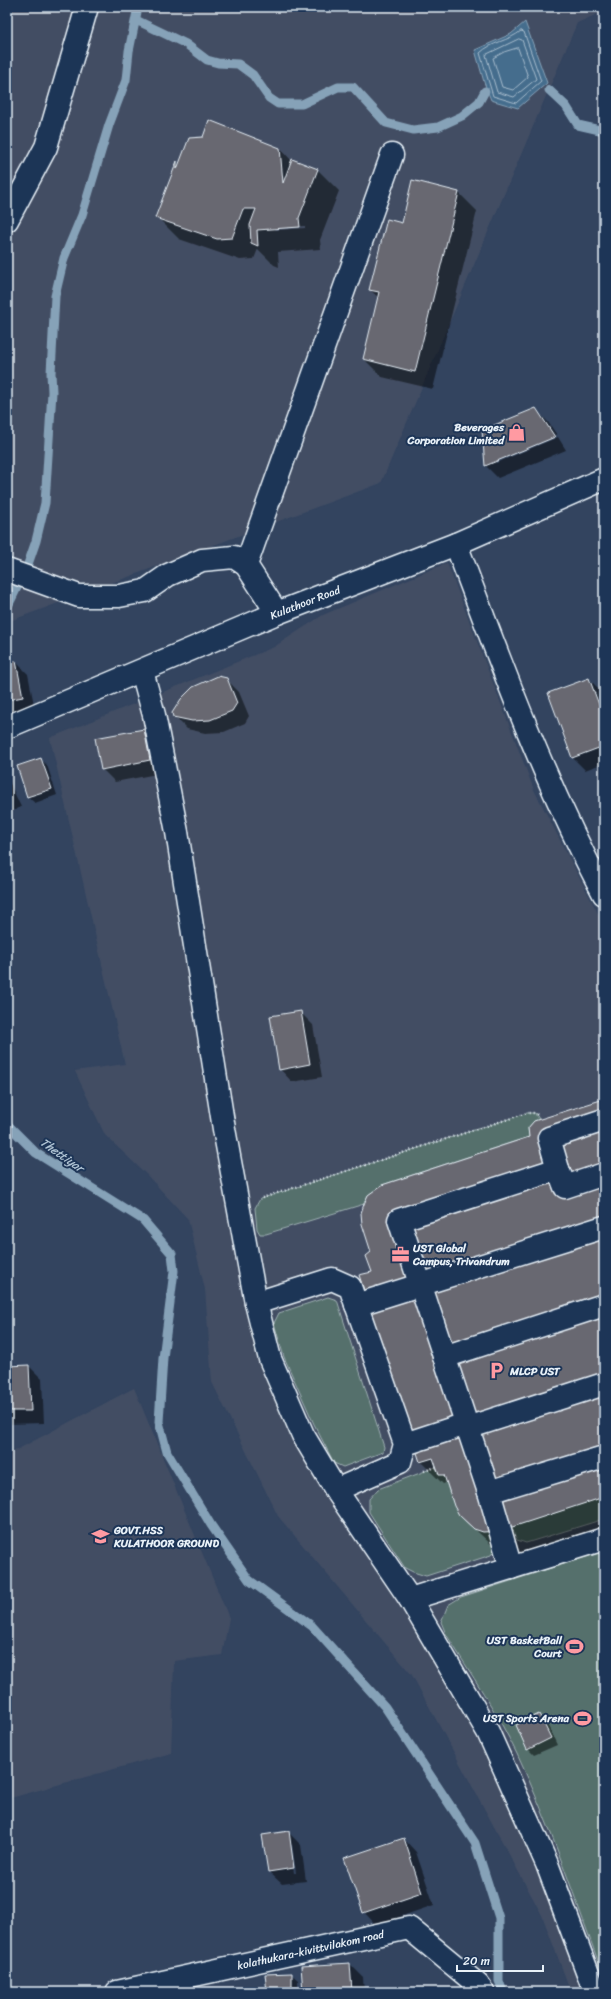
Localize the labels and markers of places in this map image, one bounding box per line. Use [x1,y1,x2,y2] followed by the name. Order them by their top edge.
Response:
[407,418,505,450] place label: Beverages Corporation Limited
[507,423,527,443] shop icon: Beverages Corporation Limited
[412,1239,510,1271] place label: UST Global Campus, Trivandrum
[390,1244,410,1264] office icon: UST Global Campus, Trivandrum
[487,1361,507,1381] parking icon: MLCP UST
[509,1362,561,1381] place label: MLCP UST
[113,1521,220,1553] place label: GOVT.HSS KULATHOOR GROUND
[91,1526,111,1546] school or university icon: GOVT.HSS KULATHOOR GROUND
[487,1631,563,1663] place label: UST BasketBall Court
[565,1636,585,1656] sports icon: UST BasketBall Court
[572,1708,592,1728] sports icon: UST Sports Arena
[483,1709,569,1728] place label: UST Sports Arena

